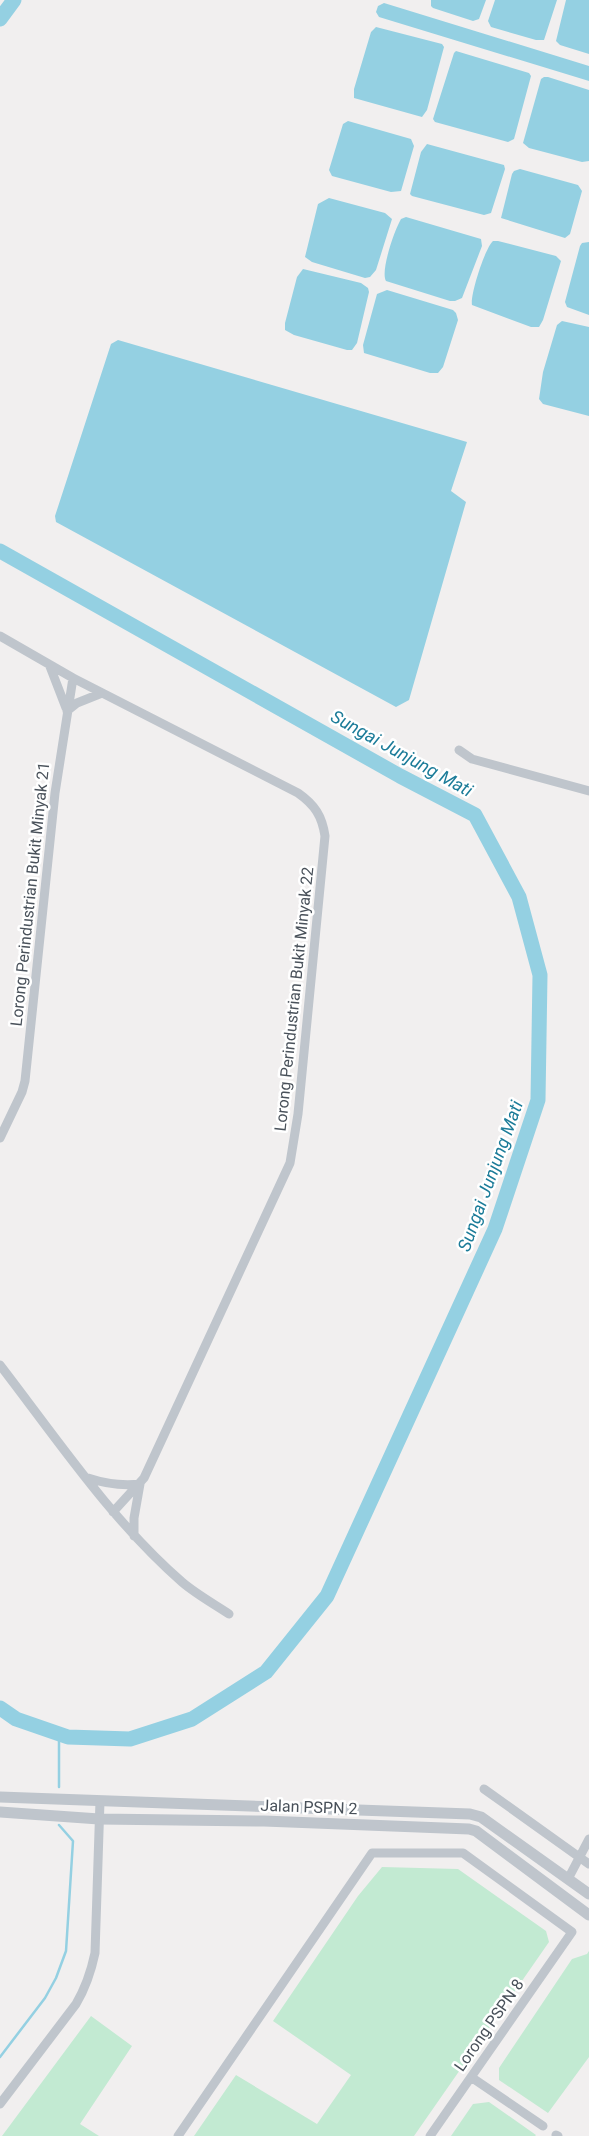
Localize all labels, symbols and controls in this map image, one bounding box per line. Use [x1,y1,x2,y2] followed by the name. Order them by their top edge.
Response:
[327,705,477,801] water label: Sungai Junjung Mati
[7,761,53,1027] street label: Lorong Perindustrian Bukit Minyak 21
[271,866,317,1132] street label: Lorong Perindustrian Bukit Minyak 22
[453,1097,527,1254] water label: Sungai Junjung Mati
[260,1796,358,1818] street label: Jalan PSPN 2
[450,1975,528,2075] street label: Lorong PSPN 8

